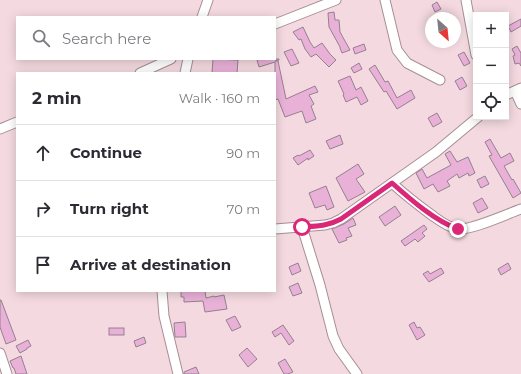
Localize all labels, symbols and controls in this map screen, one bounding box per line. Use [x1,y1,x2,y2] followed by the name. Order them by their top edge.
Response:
[425,12,461,48] north arrow
[473,12,509,120] map controls
[473,12,509,48] button: +
[16,16,276,60] search box
[30,27,52,49] icon: search
[62,29,151,48] text: Search here
[473,48,509,84] button: −
[473,84,509,120] button: locate
[32,88,82,108] text: 2 min
[179,90,260,106] text: Walk · 160 m
[32,142,54,164] icon: ahead
[70,143,142,162] text: Continue
[226,145,260,161] text: 90 m
[32,198,54,220] icon: right
[70,199,149,218] text: Turn right
[227,201,260,217] text: 70 m
[293,218,311,236] route start
[449,220,467,238] route end
[32,254,54,276] icon: arrive
[70,255,231,274] text: Arrive at destination

